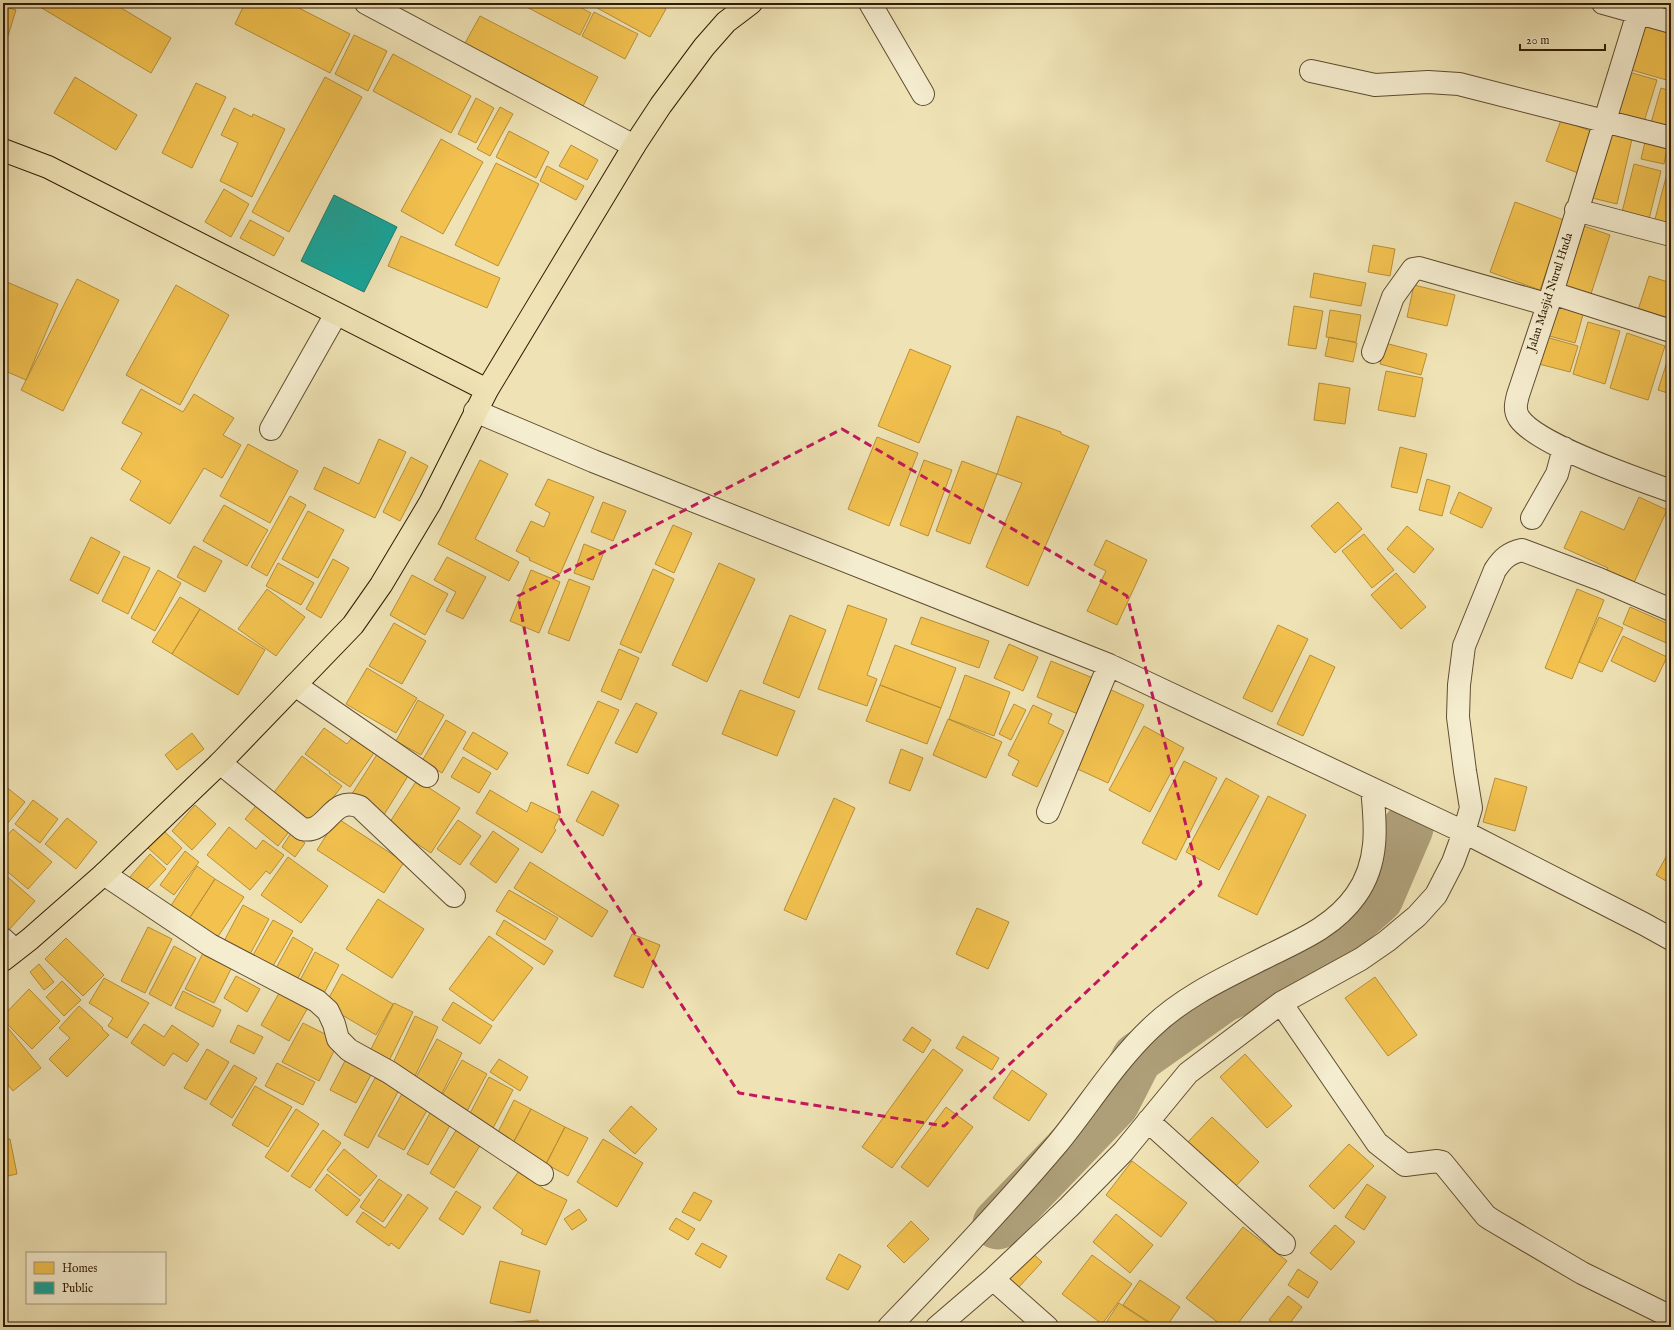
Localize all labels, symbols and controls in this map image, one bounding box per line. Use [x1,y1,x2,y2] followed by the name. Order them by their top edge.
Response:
[1520,26,1605,52] scale bar
[1526,33,1549,48] text: 20 m
[1523,230,1577,355] street label: Jalan Masjid Nurul Huda
[26,1252,166,1304] legend
[62,1261,98,1276] text: Homes
[62,1281,93,1296] text: Public

